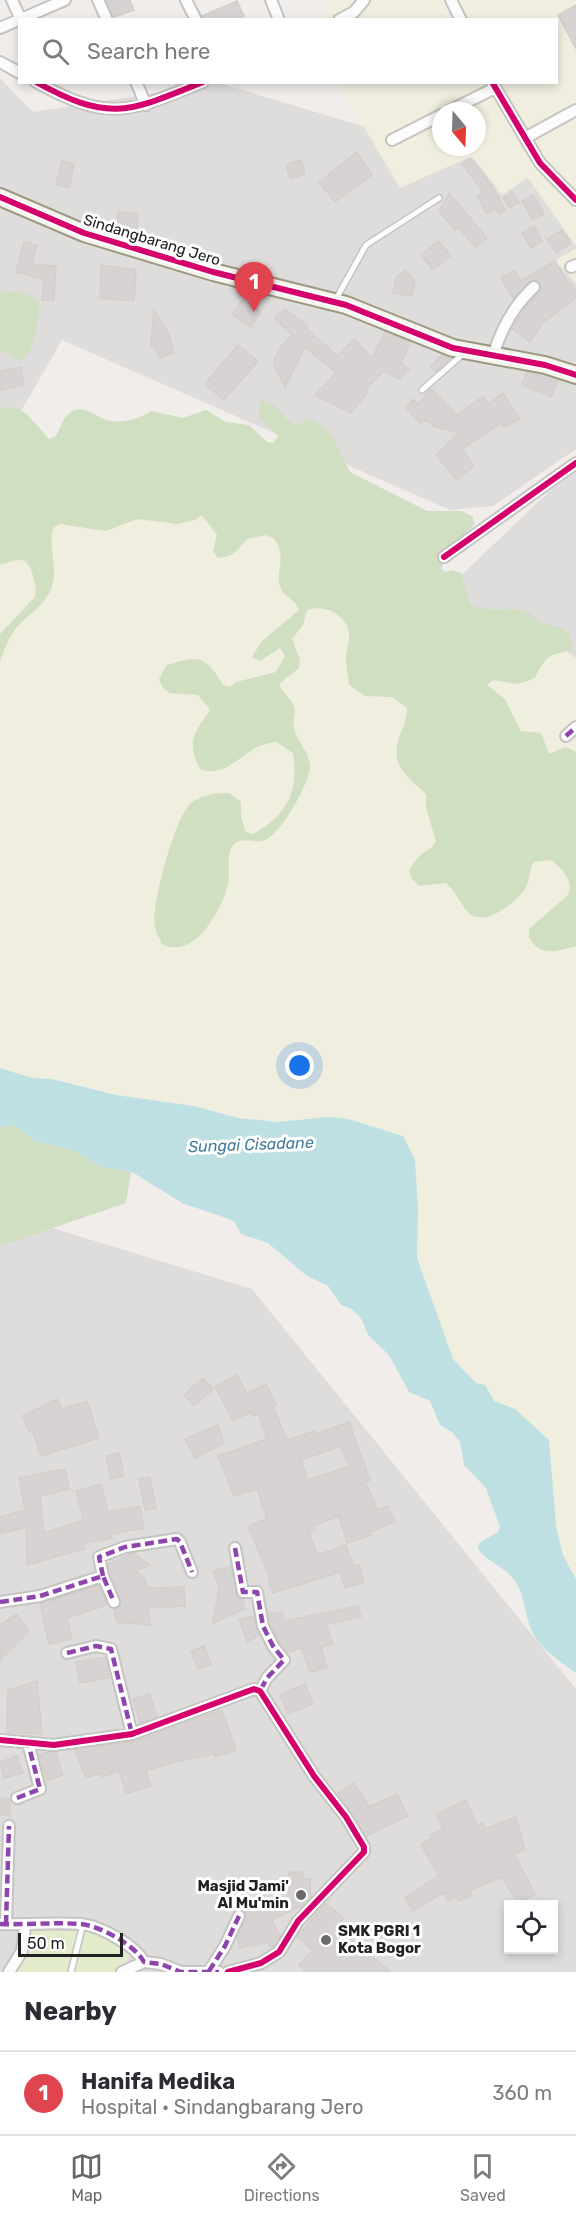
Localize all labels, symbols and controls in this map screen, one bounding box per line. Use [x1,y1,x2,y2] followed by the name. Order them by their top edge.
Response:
[18,18,558,84] search box
[39,35,72,68] icon: search
[87,38,210,65] text: Search here
[432,102,486,156] north arrow
[81,211,223,269] street label: Sindangbarang Jero
[234,262,274,312] pin: 1
[285,1051,314,1080] your location
[188,1133,314,1156] water label: Sungai Cisadane
[197,1877,289,1912] place label: Masjid Jami' Al Mu'min
[294,1888,308,1902] marker: Masjid Jami' Al Mu'min
[504,1900,558,1954] map controls
[504,1900,558,1954] button: locate
[338,1922,421,1957] place label: SMK PGRI 1 Kota Bogor
[18,1930,123,1958] scale bar
[319,1933,333,1947] marker: SMK PGRI 1 Kota Bogor
[27,1934,65,1953] text: 50 m
[24,1996,117,2027] text: Nearby
[81,2068,235,2095] text: Hanifa Medika
[39,2081,48,2105] text: 1
[493,2081,552,2105] text: 360 m
[81,2095,363,2119] text: Hospital · Sindangbarang Jero
[70,2150,103,2205] tab: Map
[244,2150,320,2205] tab: Directions
[460,2150,506,2205] tab: Saved

